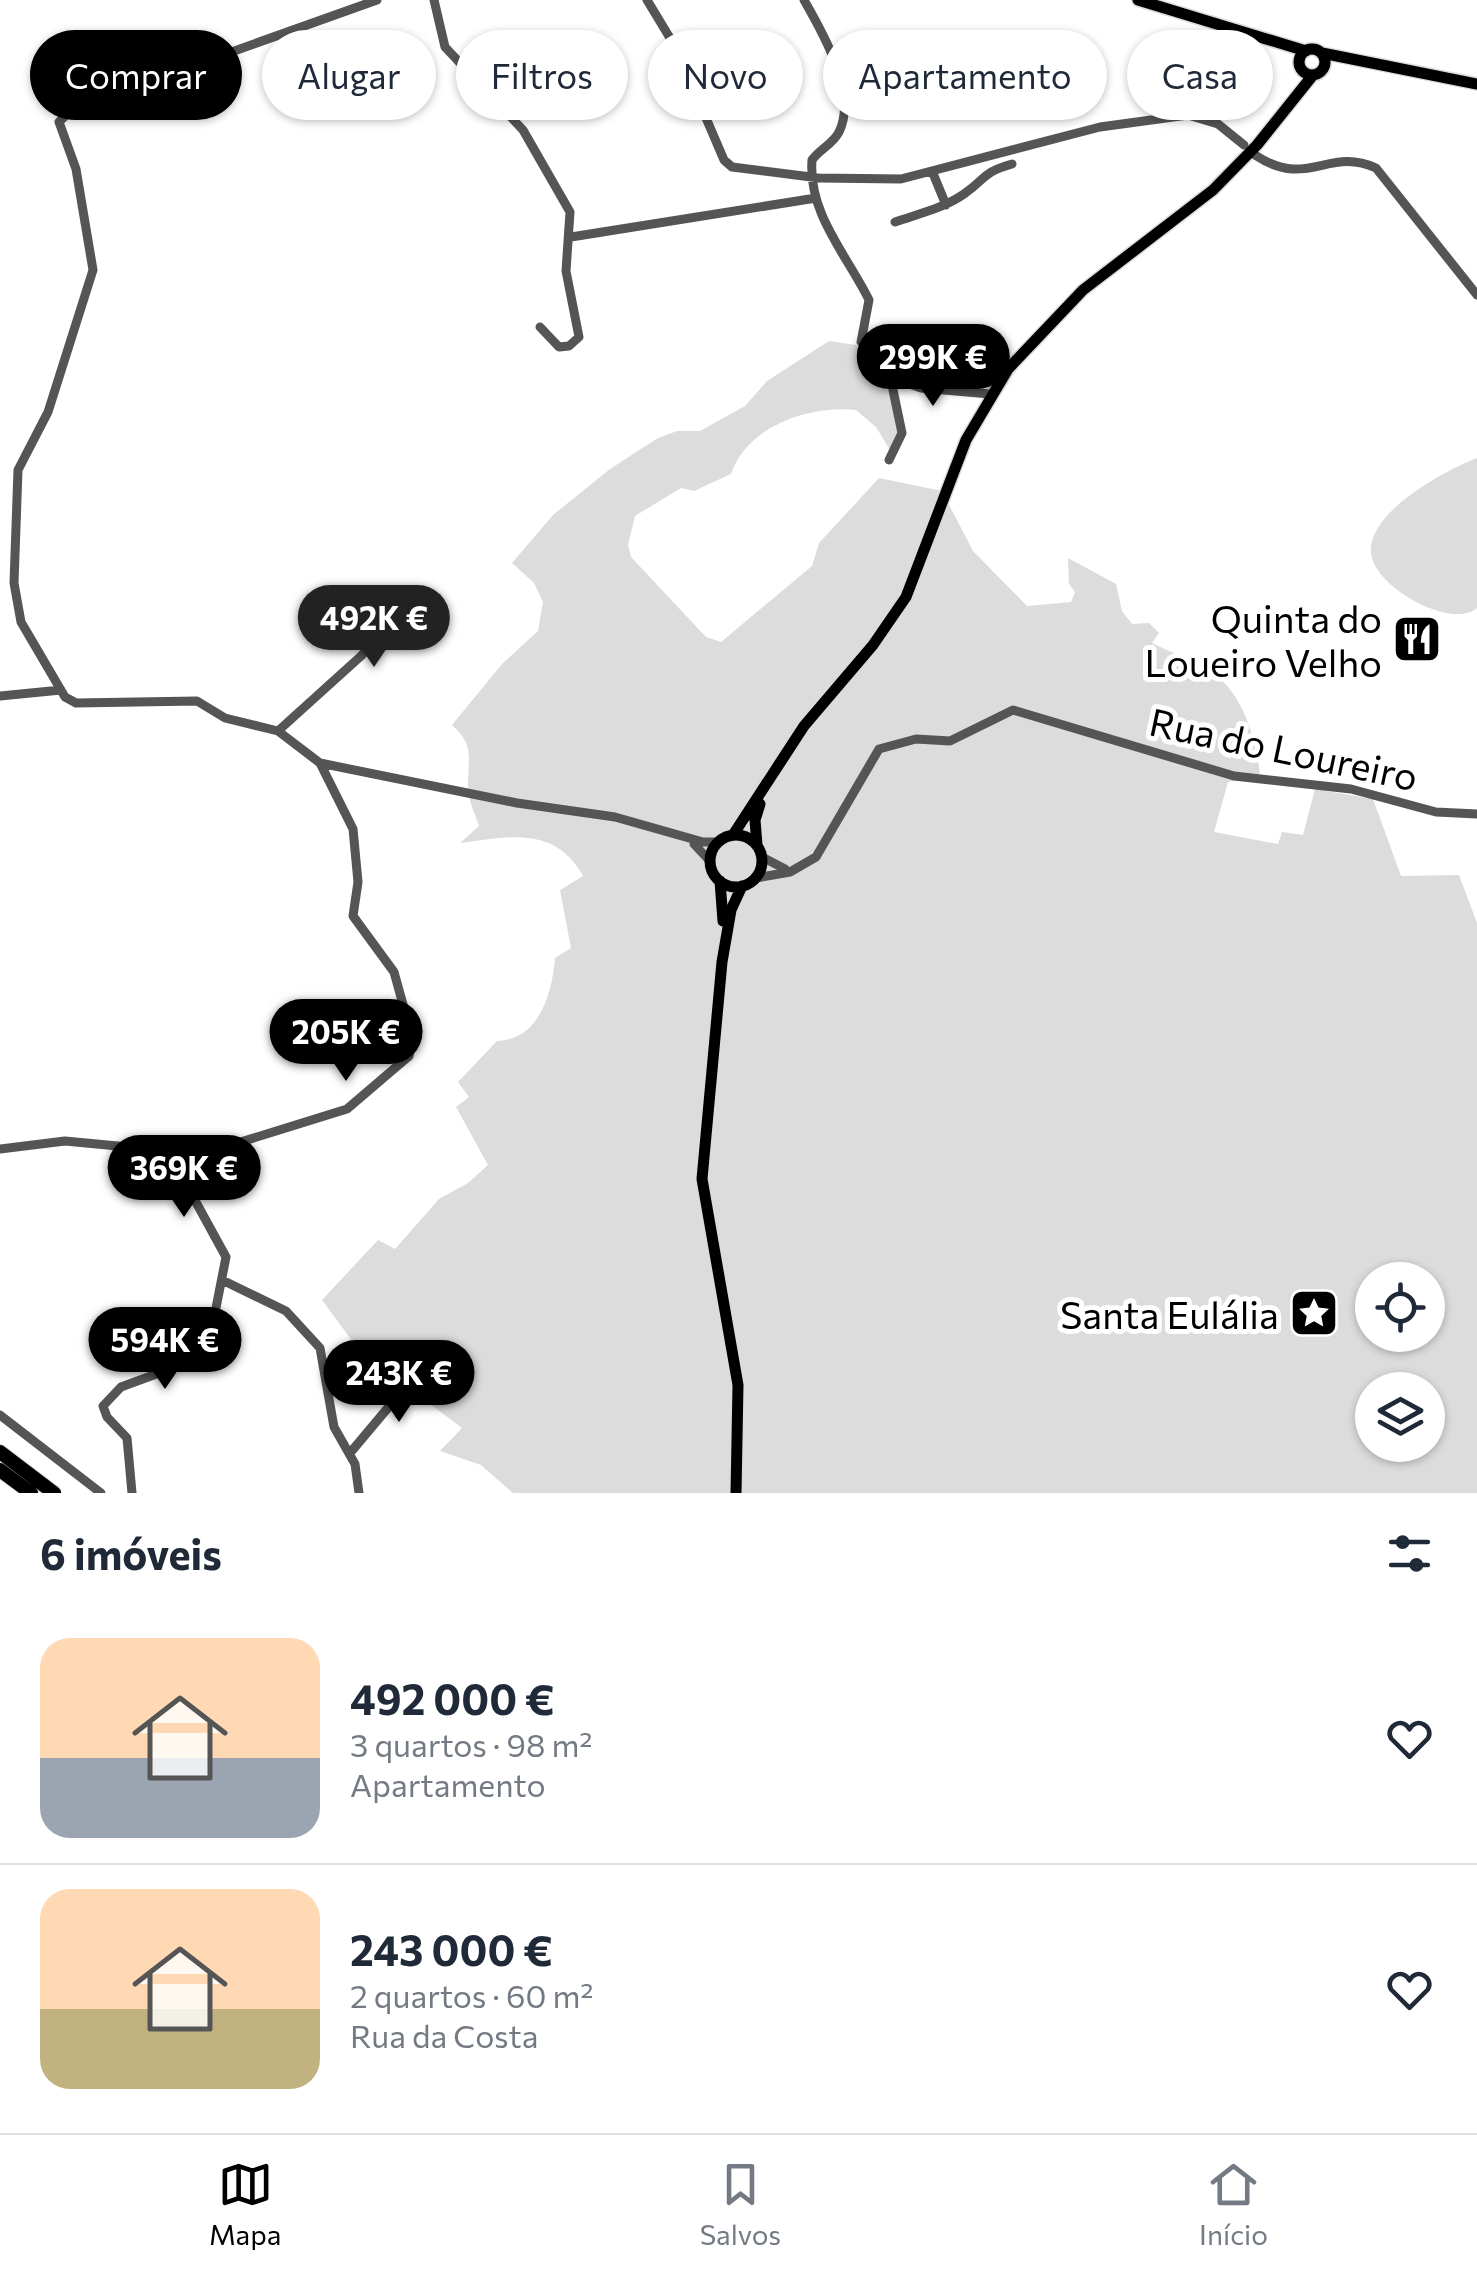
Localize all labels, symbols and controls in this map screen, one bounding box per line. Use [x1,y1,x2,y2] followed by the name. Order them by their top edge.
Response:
[30,30,242,120] chip: Comprar
[262,30,436,120] chip: Alugar
[456,30,628,120] chip: Filtros
[648,30,803,120] chip: Novo
[823,30,1107,120] chip: Apartamento
[1127,30,1273,120] chip: Casa
[852,324,1014,409] pin: 299K €
[879,336,987,376] text: 299K €
[293,585,455,670] pin: 492K €
[1144,594,1382,685] place label: Quinta do Loueiro Velho
[320,597,428,637] text: 492K €
[1391,613,1443,665] restaurant icon: Quinta do Loueiro Velho
[1146,697,1422,799] street label: Rua do Loureiro
[265,999,427,1084] pin: 205K €
[292,1011,400,1051] text: 205K €
[103,1135,265,1220] pin: 369K €
[130,1147,238,1187] text: 369K €
[1355,1262,1445,1462] map controls
[1355,1262,1445,1352] button: locate
[1288,1287,1340,1339] place icon: Santa Eulália
[1060,1290,1279,1337] place label: Santa Eulália
[84,1307,246,1392] pin: 594K €
[110,1319,220,1359] text: 594K €
[318,1340,480,1425] pin: 243K €
[345,1352,453,1392] text: 243K €
[1355,1372,1445,1462] button: layers
[1382,1526,1437,1581] icon: filters
[40,1527,222,1579] text: 6 imóveis
[350,1672,555,1724] text: 492 000 €
[120,1678,240,1798] icon: home
[1382,1711,1437,1766] icon: heart
[350,1724,592,1764] text: 3 quartos · 98 m²
[350,1764,546,1804] text: Apartamento
[350,1923,553,1975] text: 243 000 €
[120,1929,240,2049] icon: home
[1382,1962,1437,2017] icon: heart
[350,1975,593,2015] text: 2 quartos · 60 m²
[350,2015,538,2055] text: Rua da Costa
[209,2157,281,2251] tab: Mapa
[700,2157,781,2251] tab: Salvos
[1199,2157,1268,2251] tab: Início

